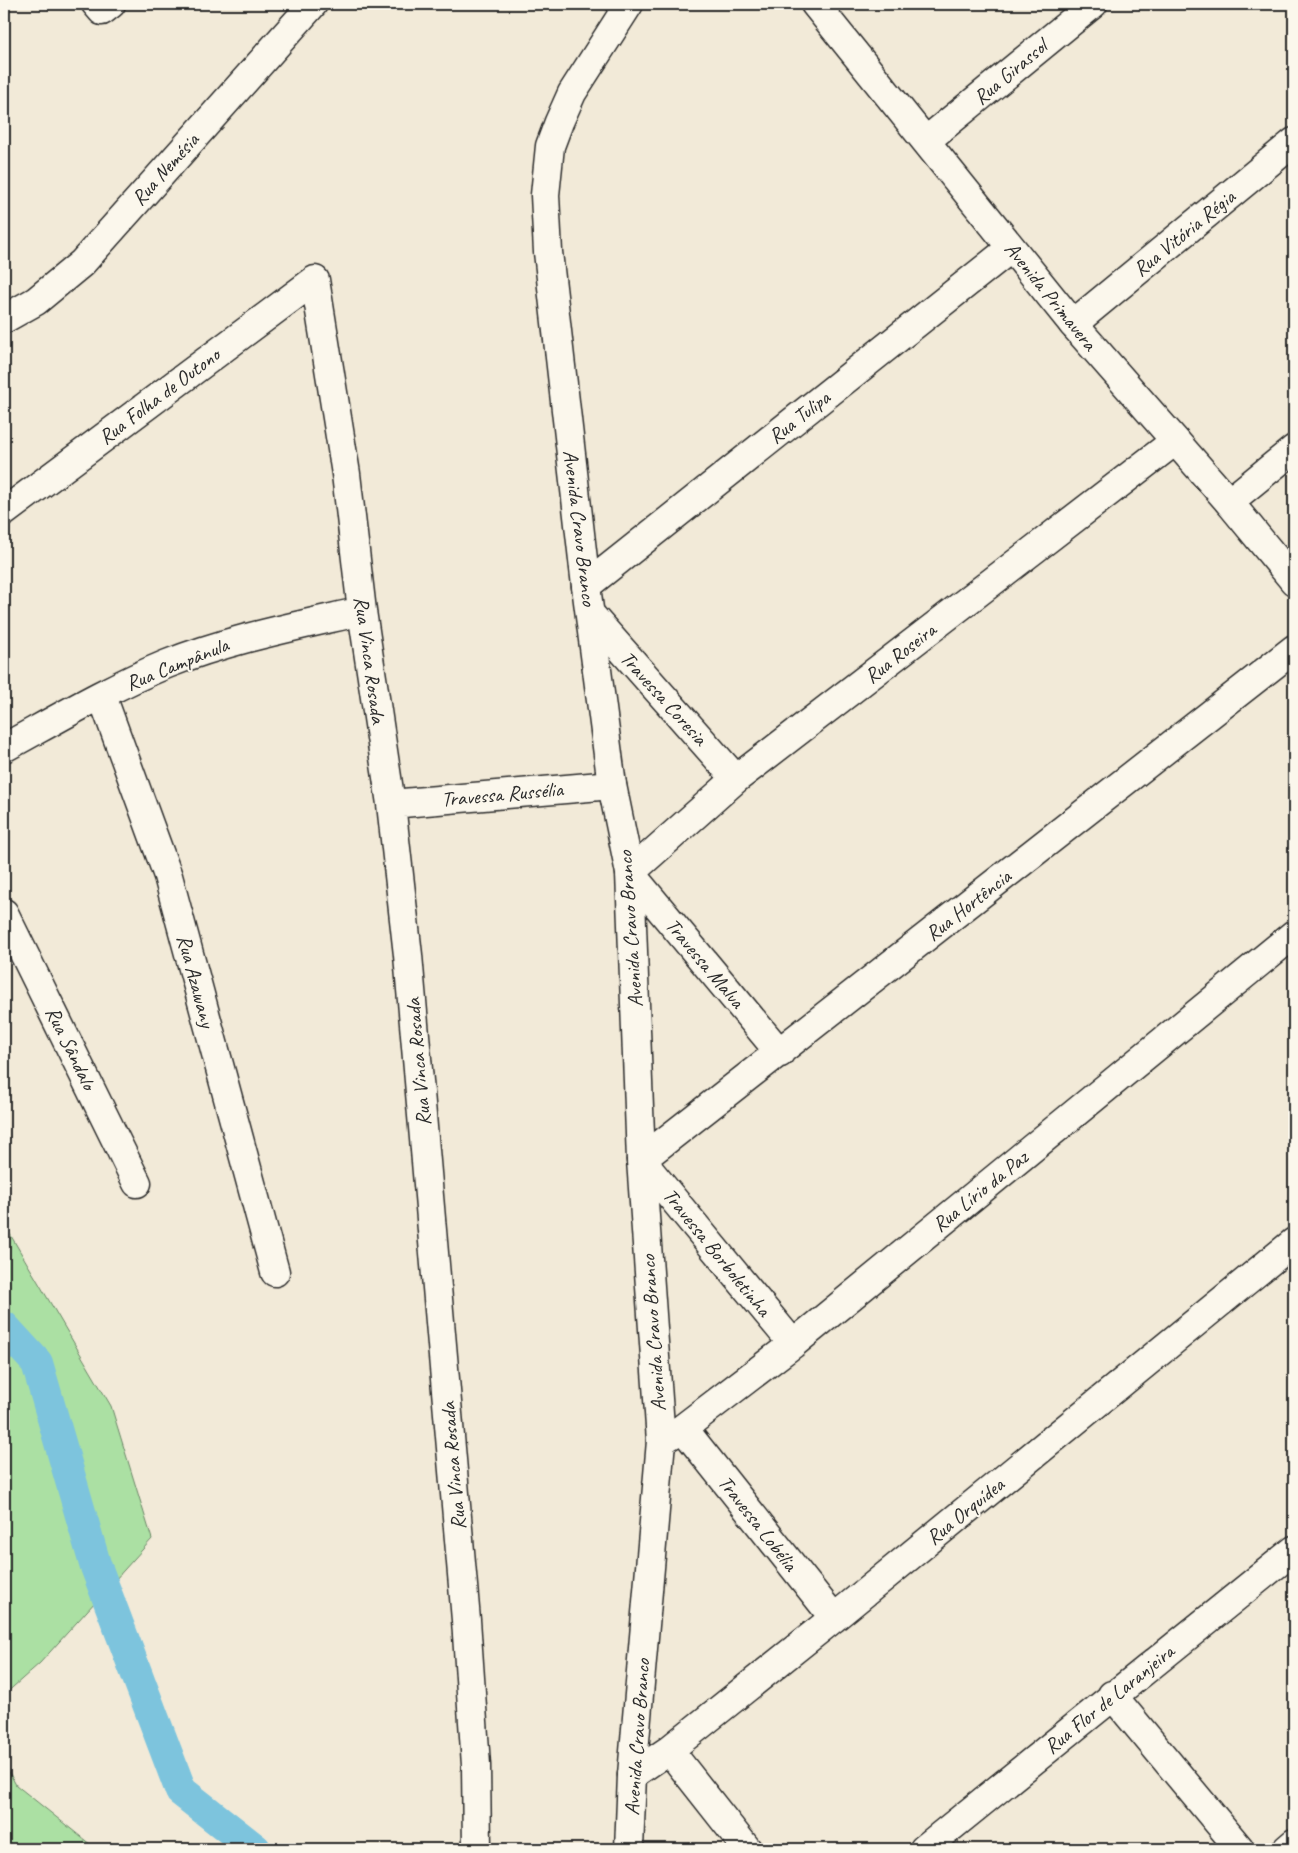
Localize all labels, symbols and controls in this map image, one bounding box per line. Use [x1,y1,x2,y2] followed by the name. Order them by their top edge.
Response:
[968,31,1055,110] street label: Rua Girassol
[126,126,205,211] street label: Rua Nemésia
[1128,183,1241,282] street label: Rua Vitória Régia
[999,236,1104,357] street label: Avenida Primavera
[93,340,227,450] street label: Rua Folha de Outono
[763,384,836,449] street label: Rua Tulipa
[558,449,603,609] street label: Avenida Cravo Branco
[348,595,392,727] street label: Rua Vinca Rosada
[859,615,943,689] street label: Rua Roseira
[122,631,234,696] street label: Rua Campânula
[615,645,714,752] street label: Travessa Coresia
[440,776,565,812] street label: Travessa Russélia
[611,848,648,1008] street label: Avenida Cravo Branco
[920,862,1017,947] street label: Rua Hortência
[660,913,751,1015] street label: Travessa Malva
[171,932,221,1032] street label: Rua Azawany
[399,995,437,1127] street label: Rua Vinca Rosada
[40,1002,103,1096] street label: Rua Sândalo
[927,1144,1034,1237] street label: Rua Lírio da Paz
[657,1183,778,1323] street label: Travessa Borboletinha
[634,1252,671,1412] street label: Avenida Cravo Branco
[434,1399,472,1531] street label: Rua Vinca Rosada
[712,1470,804,1577] street label: Travessa Lobélia
[921,1471,1011,1550] street label: Rua Orquídea
[1039,1637,1181,1759] street label: Rua Flor de Laranjeira
[619,1656,656,1816] street label: Avenida Cravo Branco

